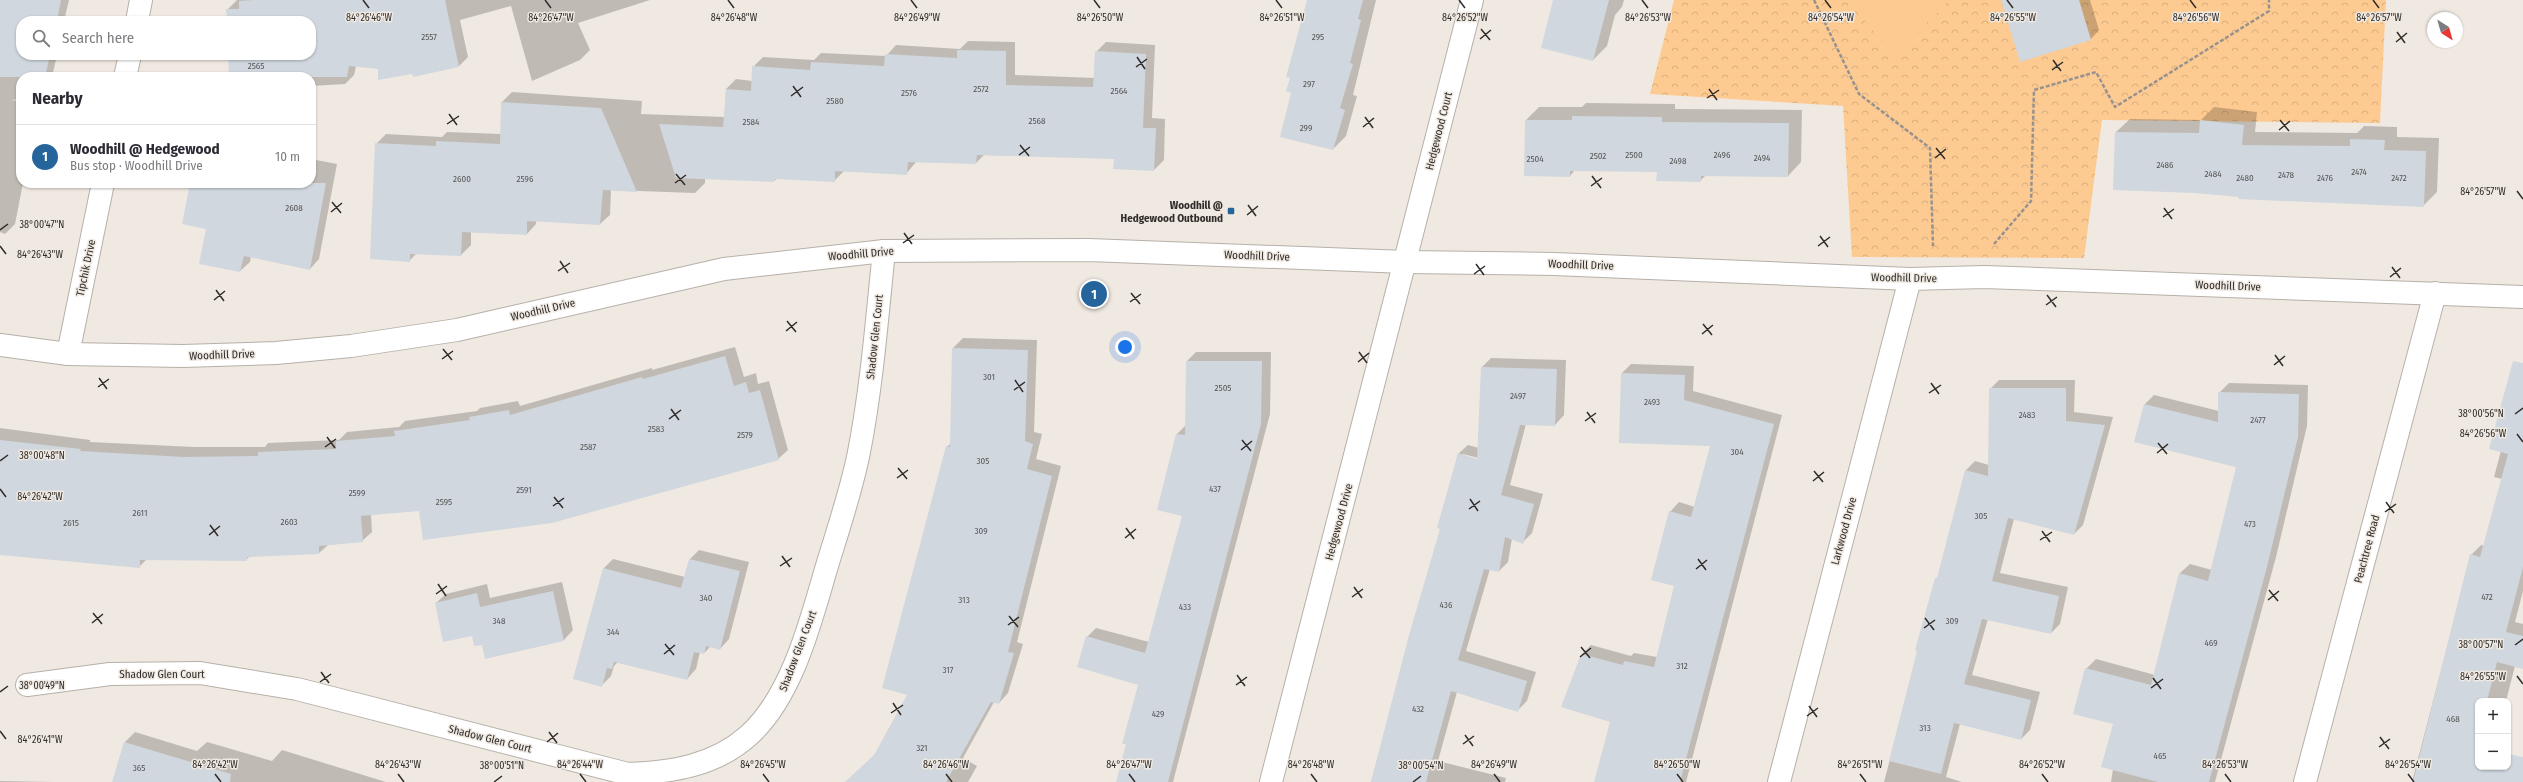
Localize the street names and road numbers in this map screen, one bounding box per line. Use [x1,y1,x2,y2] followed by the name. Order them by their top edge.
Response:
[1423,90,1455,171] street label: Hedgewood Court
[74,238,98,298] street label: Tipchik Drive
[828,245,894,263] street label: Woodhill Drive
[1224,248,1290,264] street label: Woodhill Drive
[1548,257,1614,273] street label: Woodhill Drive
[1871,271,1937,285] street label: Woodhill Drive
[2195,278,2261,294] street label: Woodhill Drive
[864,293,886,380] street label: Shadow Glen Court
[509,296,577,324] street label: Woodhill Drive
[189,347,255,363] street label: Woodhill Drive
[1323,482,1355,562] street label: Hedgewood Drive
[1829,496,1859,566] street label: Larkwood Drive
[2352,513,2382,585] street label: Peachtree Road
[777,608,820,693] street label: Shadow Glen Court
[119,668,205,681] street label: Shadow Glen Court
[447,722,533,756] street label: Shadow Glen Court

